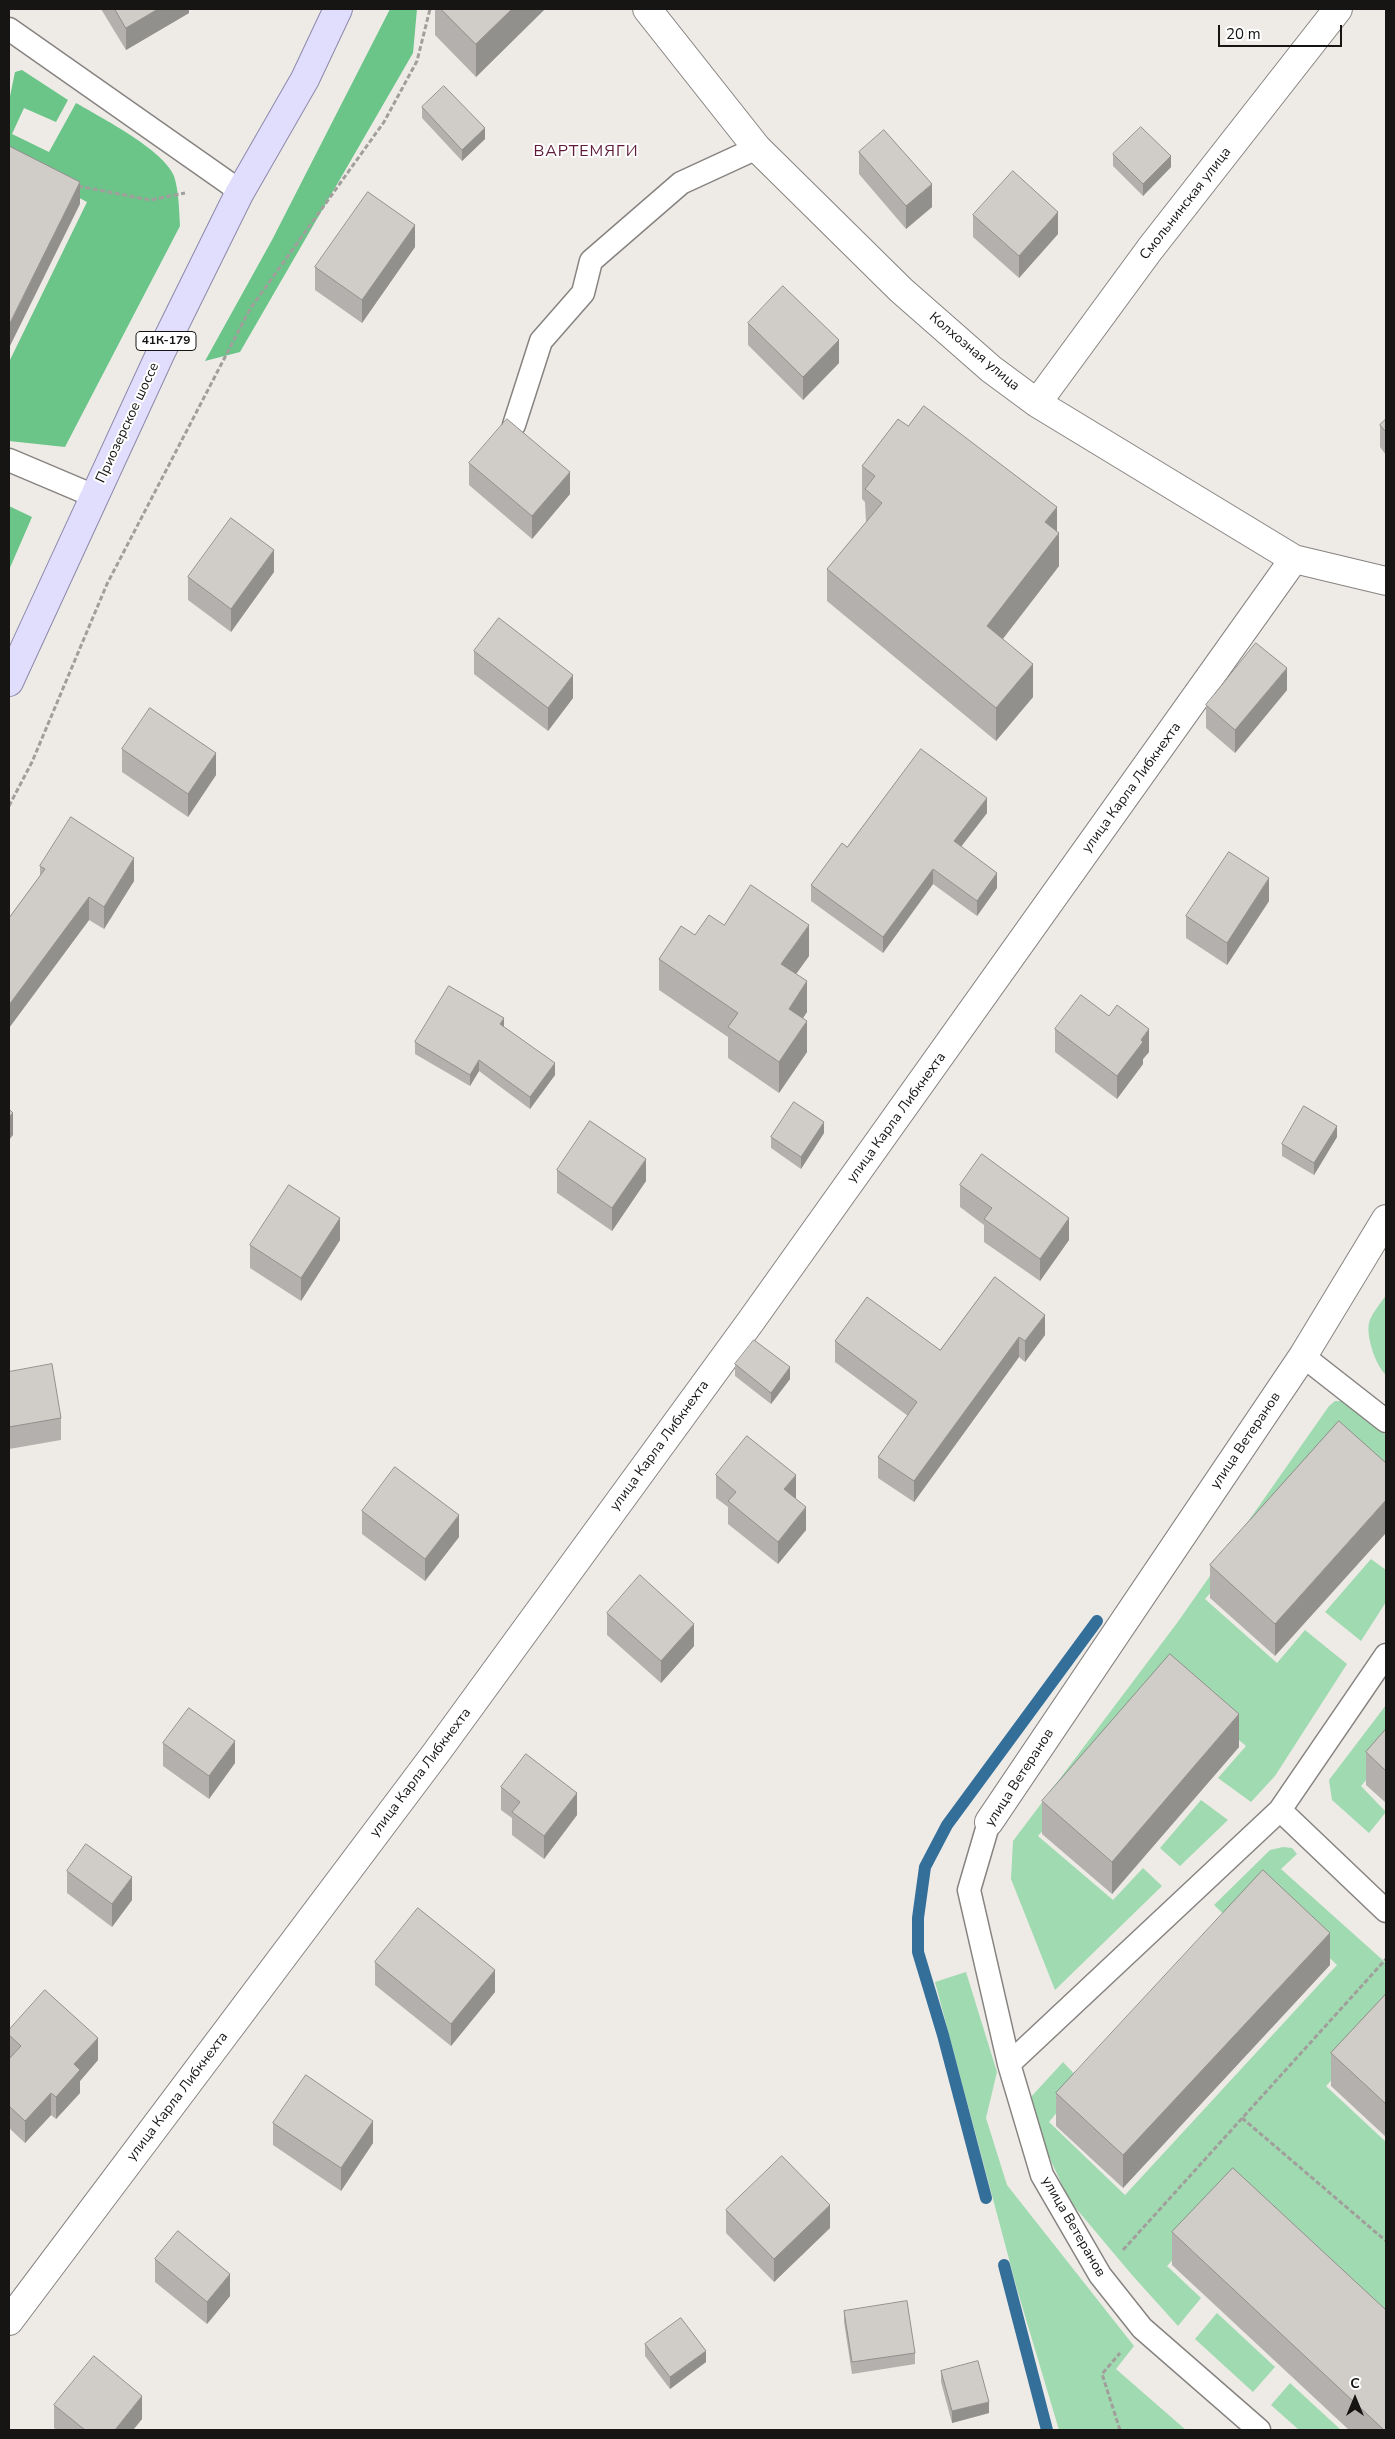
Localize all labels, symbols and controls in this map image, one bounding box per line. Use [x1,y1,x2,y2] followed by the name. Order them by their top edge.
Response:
[1220,15,1344,47] scale bar
[1226,24,1261,44] text: 20 m
[532,142,640,162] district label: ВАРТЕМЯГИ
[1137,144,1235,264] street label: Смольнинская улица
[925,309,1023,395] street label: Колхозная улица
[136,332,196,351] road number: 41К-179
[93,360,163,486] street label: Приозерское шоссе
[1079,719,1185,857] street label: улица Карла Либкнехта
[844,1049,950,1187] street label: улица Карла Либкнехта
[607,1377,713,1515] street label: улица Карла Либкнехта
[1207,1389,1285,1493] street label: улица Ветеранов
[367,1705,475,1841] street label: улица Карла Либкнехта
[982,1726,1058,1830] street label: улица Ветеранов
[124,2029,232,2165] street label: улица Карла Либкнехта
[1037,2174,1109,2280] street label: улица Ветеранов
[1330,2374,1380,2424] north arrow
[1350,2374,1360,2393] text: С

